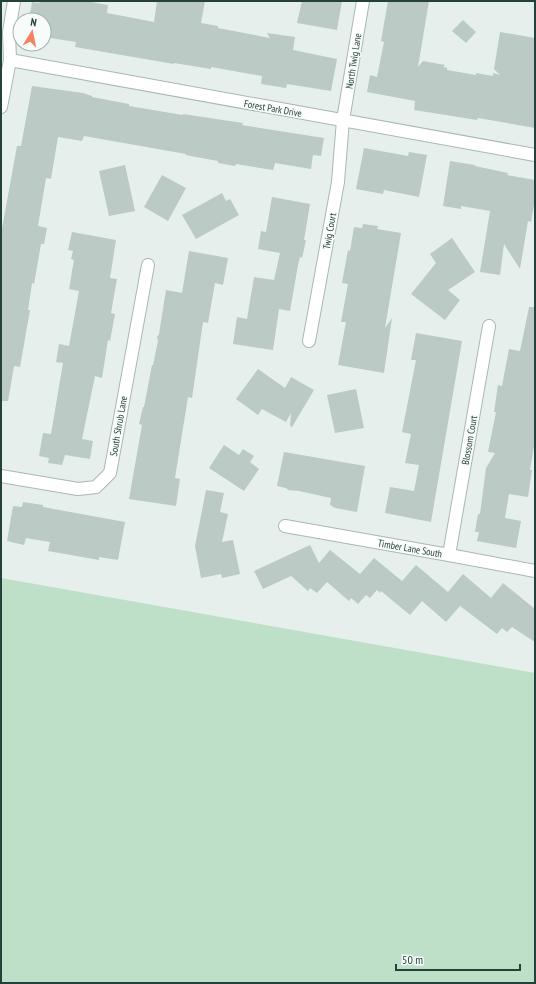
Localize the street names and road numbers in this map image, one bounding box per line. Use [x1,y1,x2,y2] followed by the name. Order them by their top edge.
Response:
[343,32,364,90] street label: North Twig Lane
[243,97,303,120] street label: Forest Park Drive
[320,212,339,250] street label: Twig Court
[107,395,130,457] street label: South Shrub Lane
[459,414,480,466] street label: Blossom Court
[377,536,443,561] street label: Timber Lane South

